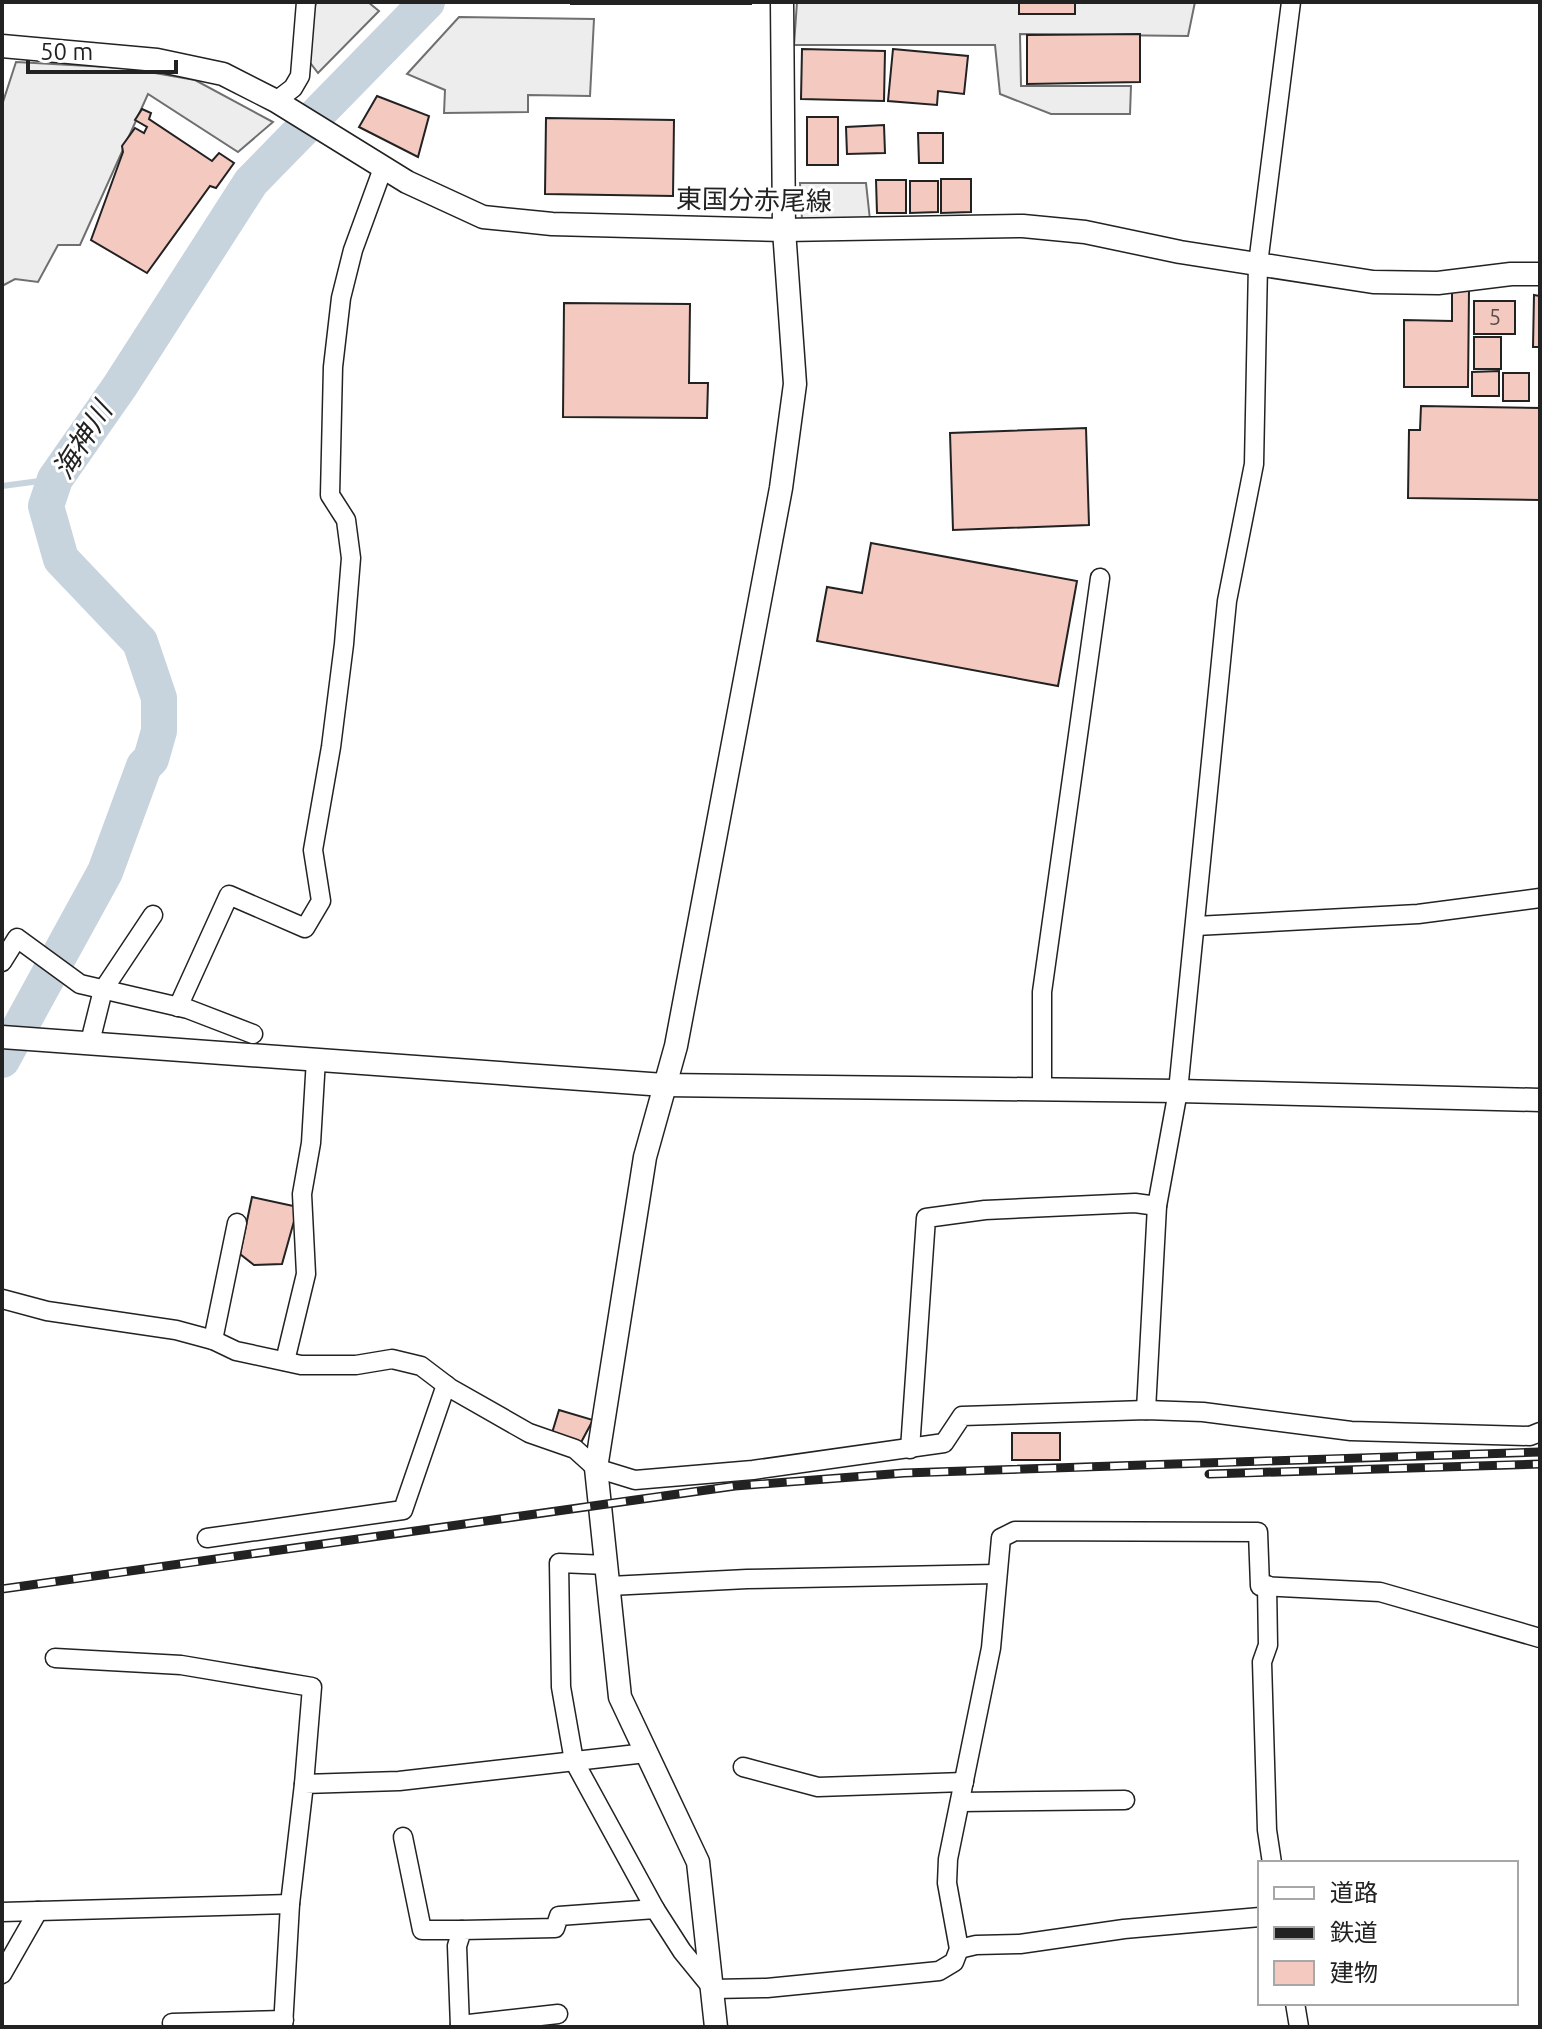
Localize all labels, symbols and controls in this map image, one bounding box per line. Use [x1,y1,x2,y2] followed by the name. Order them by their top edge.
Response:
[28,24,176,74] scale bar
[40,38,93,65] text: 50 m
[676,184,832,215] street label: 東国分赤尾線
[1489,304,1501,329] house number: 5
[46,393,119,484] water label: 海神川
[1258,1861,1518,2005] legend
[1330,1879,1378,1906] text: 道路
[1330,1919,1378,1946] text: 鉄道
[1330,1959,1378,1986] text: 建物

